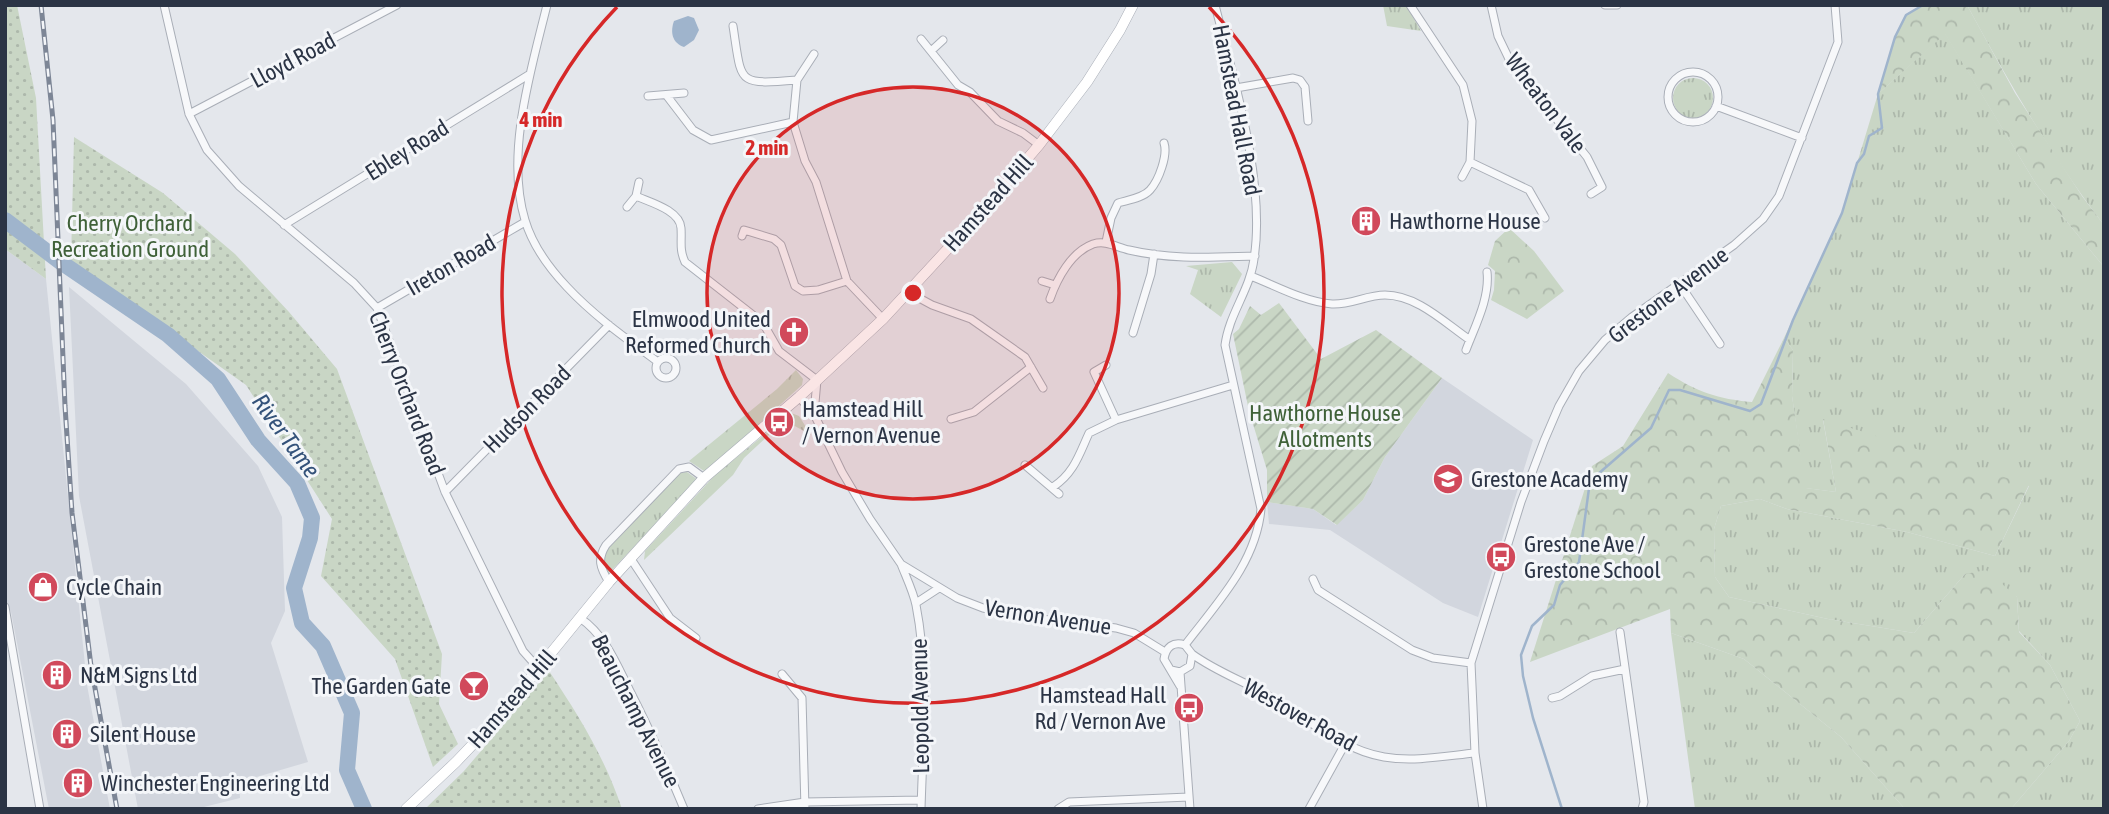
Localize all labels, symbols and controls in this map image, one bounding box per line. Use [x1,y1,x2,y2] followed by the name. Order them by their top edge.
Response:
[1208,22,1266,198] street label: Hamstead Hall Road
[246,27,340,93] street label: Lloyd Road
[1500,48,1592,158] street label: Wheaton Vale
[519,107,562,131] text: 4 min
[361,114,453,186] street label: Ebley Road
[746,135,788,159] text: 2 min
[938,149,1038,257] street label: Hamstead Hill
[1349,204,1383,238] building icon: Hawthorne House
[1389,208,1541,234] place label: Hawthorne House
[51,210,209,262] park label: Cherry Orchard Recreation Ground
[402,229,500,301] street label: Ireton Road
[1603,242,1733,348] street label: Grestone Avenue
[901,281,925,305] centre of rings
[625,306,771,358] place label: Elmwood United Reformed Church
[364,307,450,479] street label: Cherry Orchard Road
[777,315,811,349] church icon: Elmwood United Reformed Church
[478,360,576,458] street label: Hudson Road
[247,389,326,483] water label: River Tame
[802,396,941,448] place label: Hamstead Hill / Vernon Avenue
[1249,400,1401,452] park label: Hawthorne House Allotments
[762,405,796,439] bus stop icon: Hamstead Hill / Vernon Avenue
[1431,462,1465,496] school or university icon: Grestone Academy
[1471,466,1628,492] place label: Grestone Academy
[1524,531,1661,583] place label: Grestone Ave / Grestone School
[1484,540,1518,574] bus stop icon: Grestone Ave / Grestone School
[26,570,60,604] shop icon: Cycle Chain
[66,574,162,600] place label: Cycle Chain
[983,594,1113,640] street label: Vernon Avenue
[586,630,686,792] street label: Beauchamp Avenue
[906,638,934,774] street label: Leopold Avenue
[462,645,562,753] street label: Hamstead Hill
[40,658,74,692] building icon: N&M Signs Ltd
[80,662,198,688] place label: N&M Signs Ltd
[457,669,491,703] bar icon: The Garden Gate
[312,673,451,699] place label: The Garden Gate
[1239,673,1361,757] street label: Westover Road
[1034,682,1166,734] place label: Hamstead Hall Rd / Vernon Ave
[1172,691,1206,725] bus stop icon: Hamstead Hall Rd / Vernon Ave
[50,717,84,751] building icon: Silent House
[90,721,196,747] place label: Silent House
[61,766,95,800] building icon: Winchester Engineering Ltd
[101,770,330,796] place label: Winchester Engineering Ltd

